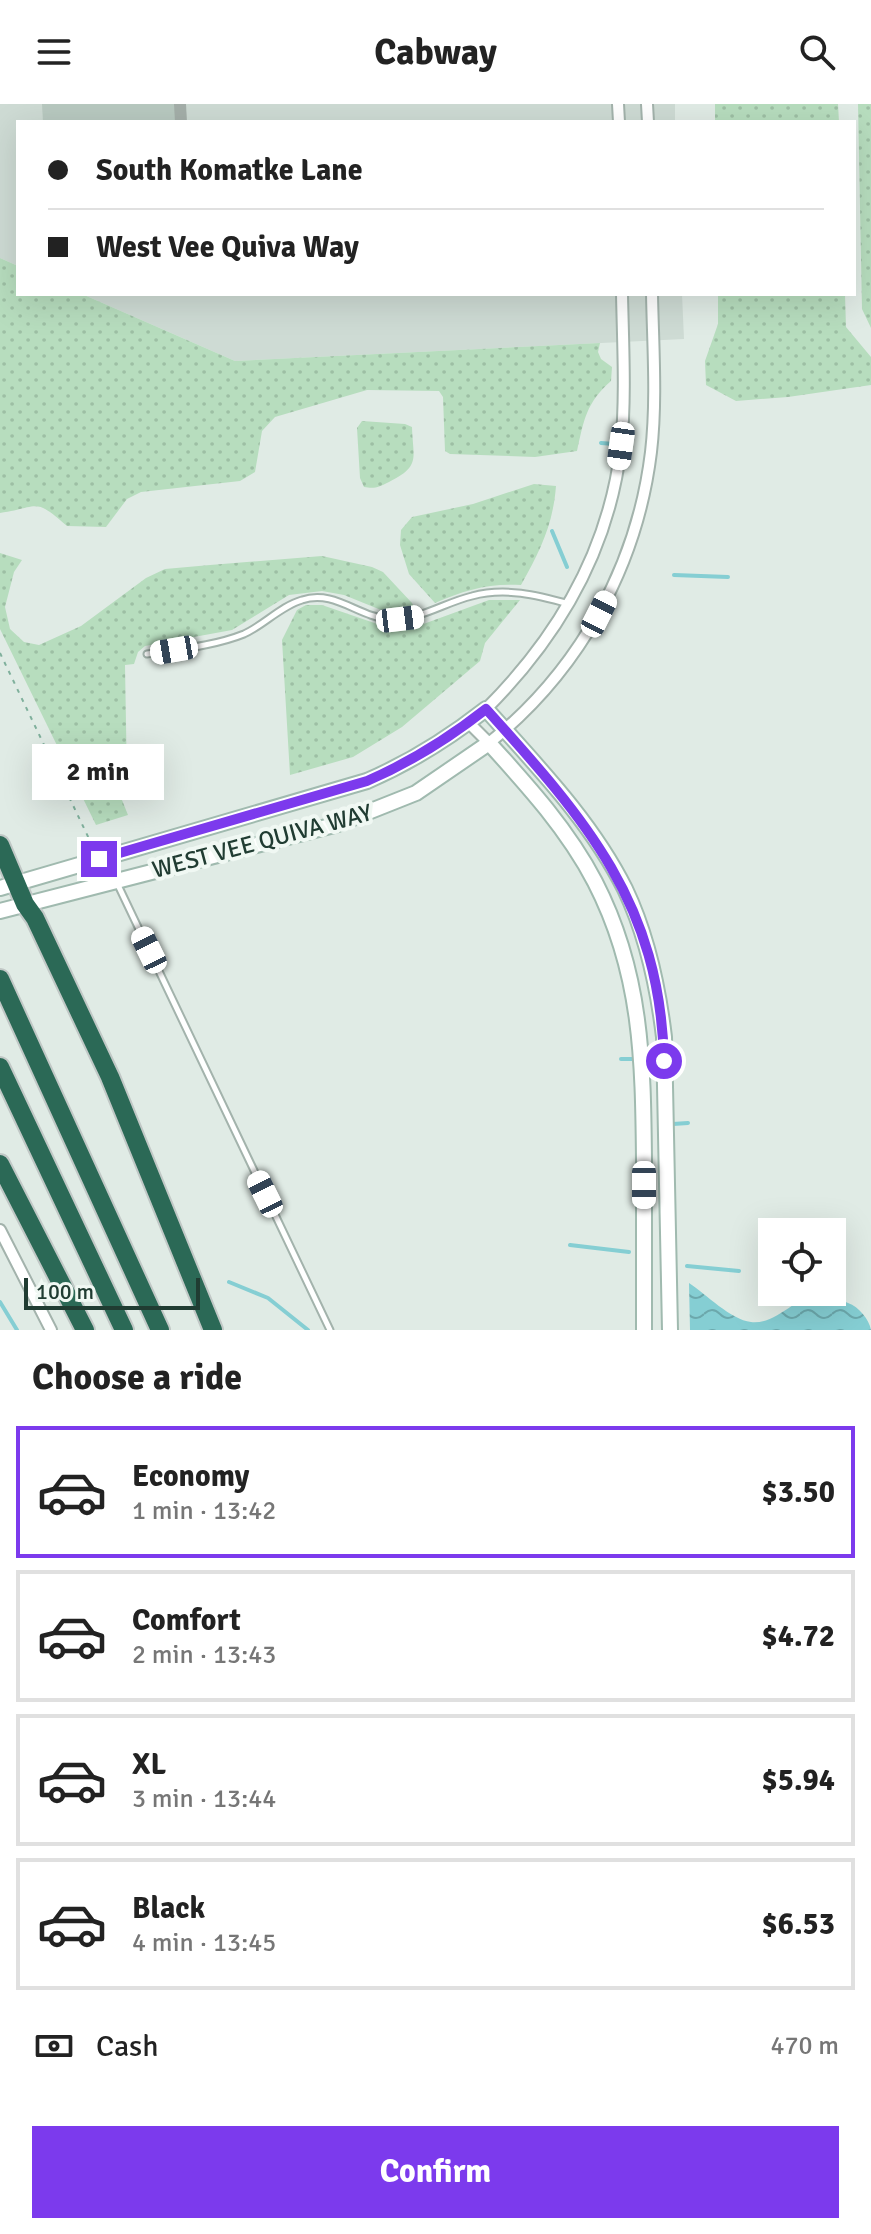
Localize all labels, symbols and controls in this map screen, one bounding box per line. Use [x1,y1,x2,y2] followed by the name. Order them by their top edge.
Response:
[32,30,76,74] icon: menu
[374,30,497,75] text: Cabway
[795,30,839,74] icon: search
[96,152,363,189] text: South Komatke Lane
[96,229,359,266] text: West Vee Quiva Way
[606,421,636,471] car
[577,587,621,641] car
[375,604,425,634] car
[148,634,200,666] car
[33,743,165,799] callout: 2 min
[67,756,129,788] text: 2 min
[149,797,375,885] street label: WEST VEE QUIVA WAY
[81,841,117,877] route end
[128,923,170,977] car
[646,1043,682,1079] route start
[632,1161,656,1209] car
[244,1167,286,1221] car
[758,1218,846,1306] map controls
[758,1218,846,1306] button: locate
[24,1274,200,1310] scale bar
[36,1278,94,1305] text: 100 m
[32,1355,242,1400] text: Choose a ride
[36,1456,108,1528] icon: car
[132,1458,249,1495] text: Economy
[762,1474,835,1511] text: $3.50
[132,1495,276,1527] text: 1 min · 13:42
[36,1600,108,1672] icon: car
[132,1602,241,1639] text: Comfort
[762,1618,835,1655] text: $4.72
[132,1639,276,1671] text: 2 min · 13:43
[36,1744,108,1816] icon: car
[132,1746,166,1783] text: XL
[762,1762,835,1799] text: $5.94
[132,1783,276,1815] text: 3 min · 13:44
[36,1888,108,1960] icon: car
[132,1890,205,1927] text: Black
[762,1906,835,1943] text: $6.53
[132,1927,276,1959] text: 4 min · 13:45
[32,2024,76,2068] icon: cash
[96,2028,159,2065] text: Cash
[770,2030,839,2062] text: 470 m
[32,2126,839,2218] button: Confirm

